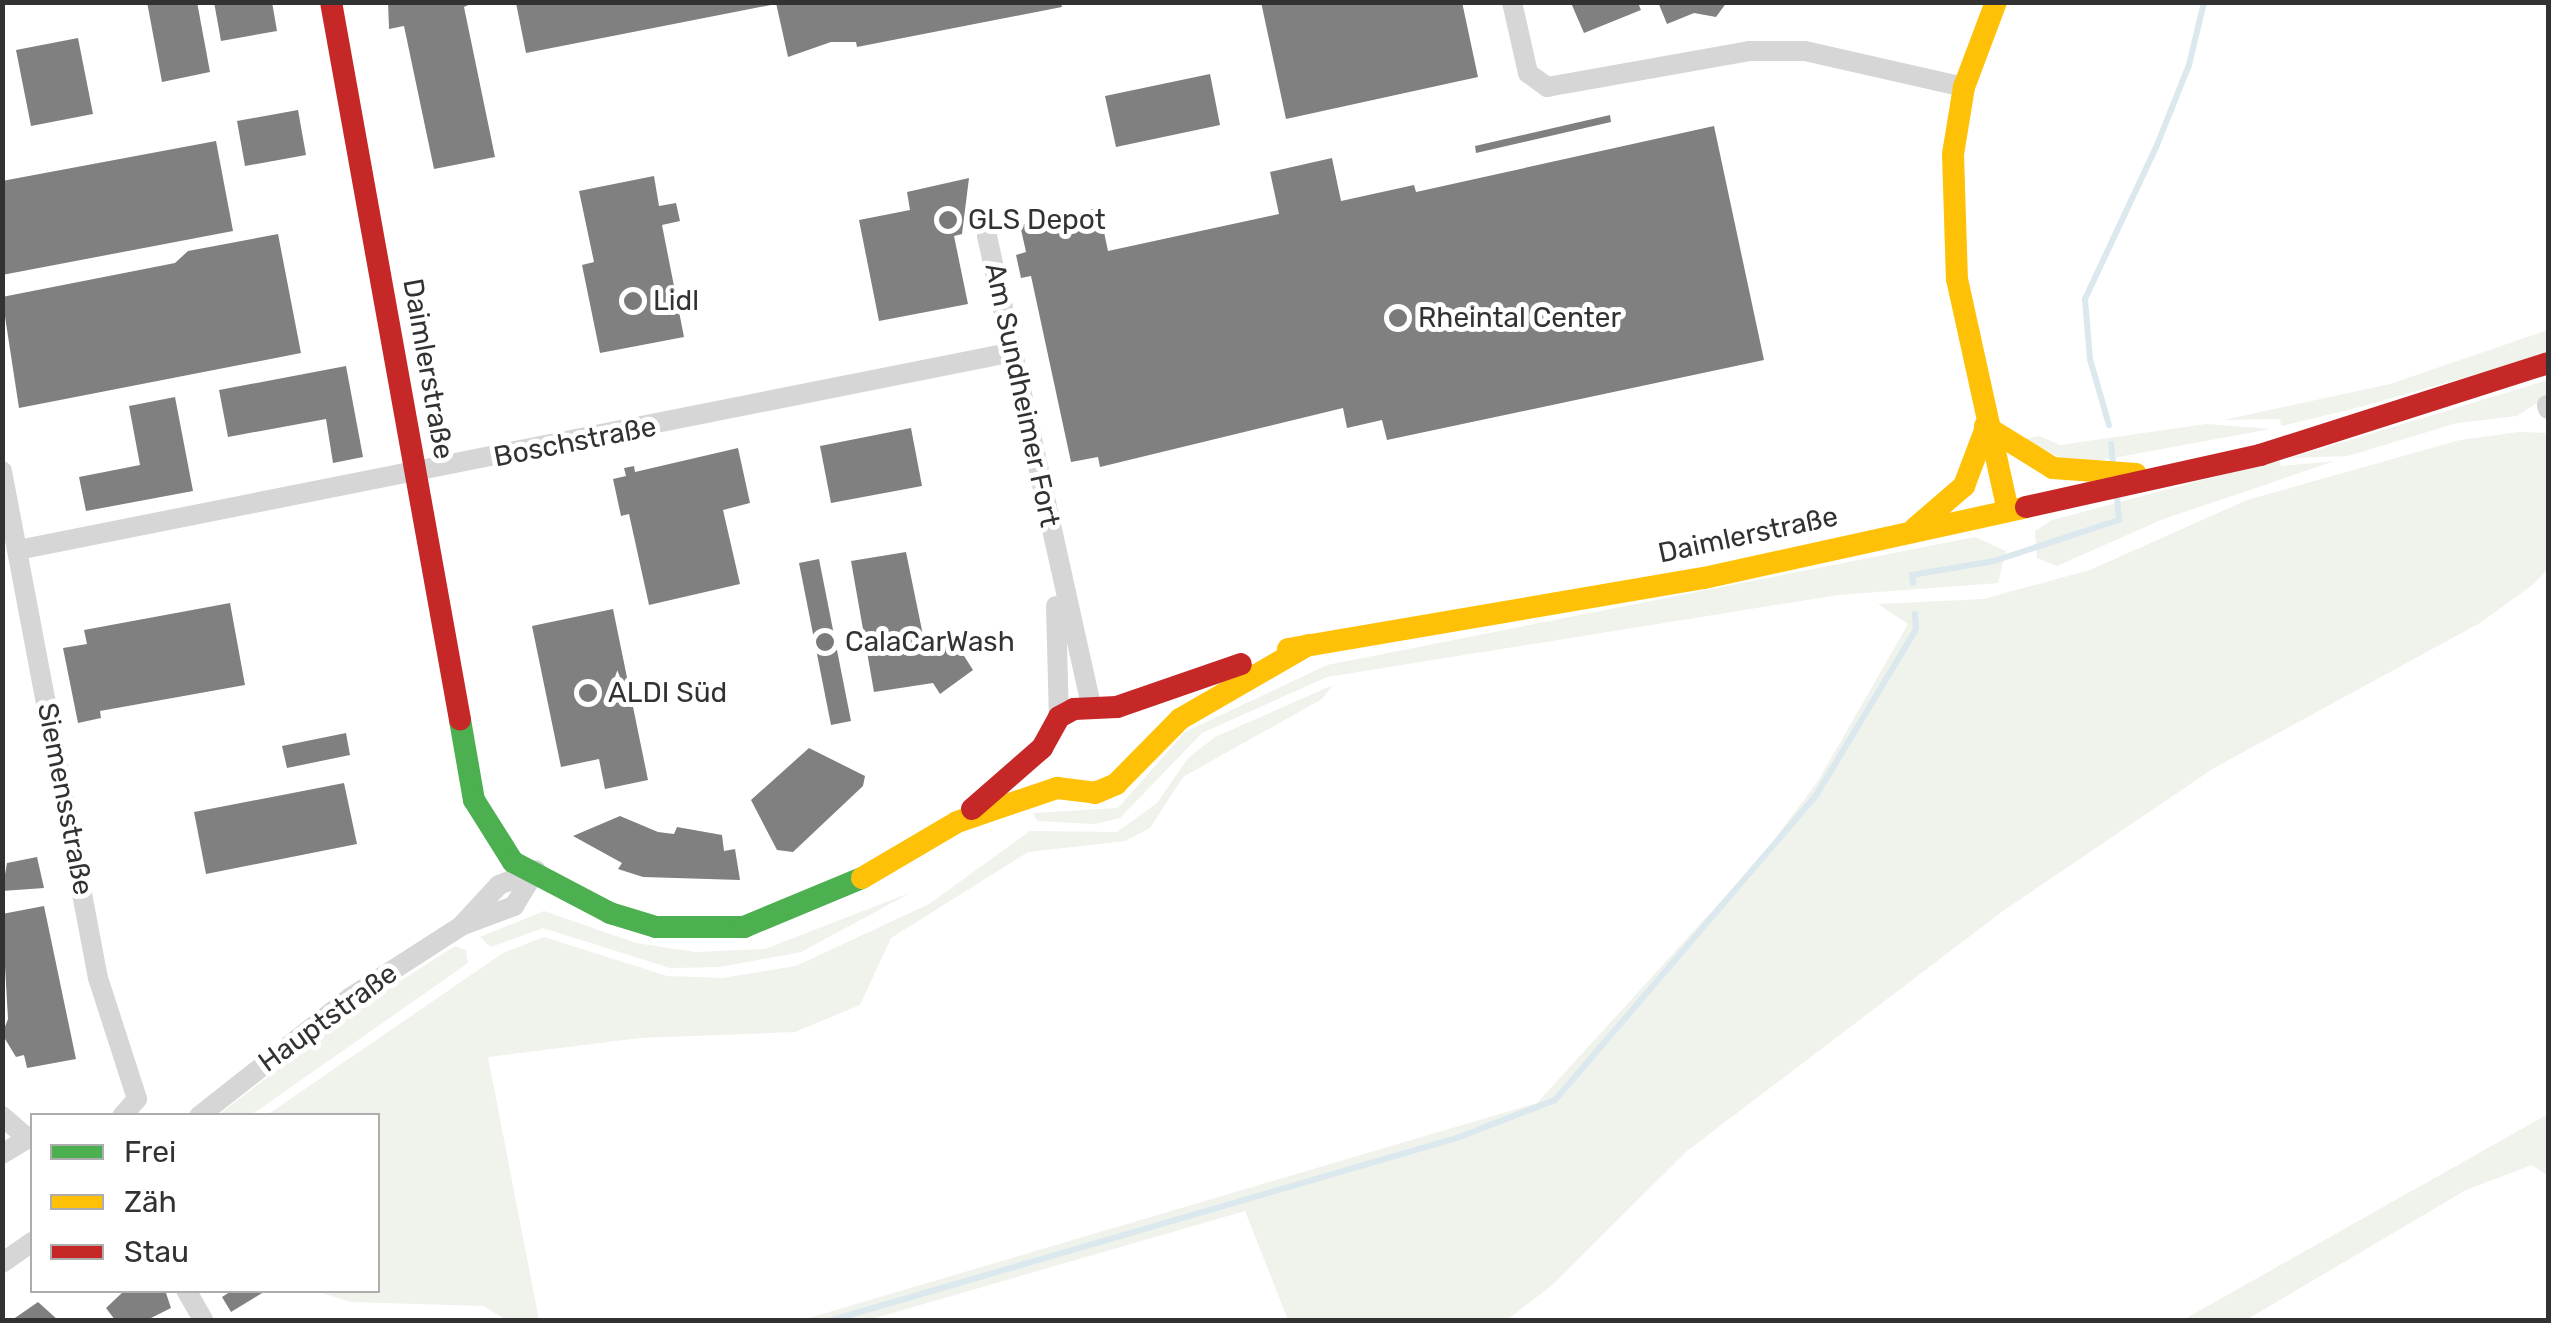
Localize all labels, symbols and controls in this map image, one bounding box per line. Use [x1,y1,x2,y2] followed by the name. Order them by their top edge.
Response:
[968,203,1106,237] place label: GLS Depot
[937,209,959,231] marker: GLS Depot
[978,260,1066,530] street label: Am Sundheimer Fort
[396,276,460,462] street label: Daimlerstraße
[653,284,699,318] place label: Lidl
[622,290,644,312] marker: Lidl
[1418,301,1621,335] place label: Rheintal Center
[1387,307,1409,329] marker: Rheintal Center
[491,410,659,474] street label: Boschstraße
[1655,500,1841,570] street label: Daimlerstraße
[845,625,1015,659] place label: CalaCarWash
[814,631,836,653] marker: CalaCarWash
[608,676,727,710] place label: ALDI Süd
[577,682,599,704] marker: ALDI Süd
[30,700,100,898] street label: Siemensstraße
[252,956,404,1080] street label: Hauptstraße
[30,1113,380,1293] legend
[124,1134,176,1170] text: Frei
[124,1184,177,1220] text: Zäh
[124,1234,189,1270] text: Stau

